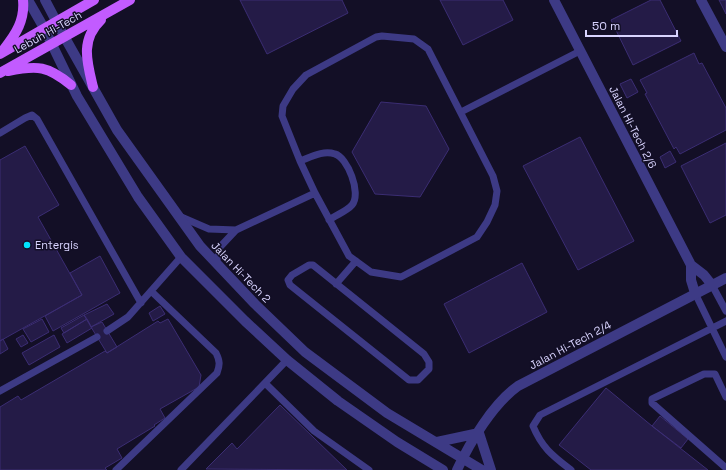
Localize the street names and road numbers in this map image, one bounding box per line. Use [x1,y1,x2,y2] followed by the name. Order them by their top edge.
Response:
[12,8,84,56] street label: Lebuh Hi-Tech
[606,83,660,171] street label: Jalan Hi-Tech 2/6
[208,238,274,306] street label: Jalan Hi-Tech 2
[527,317,613,372] street label: Jalan Hi-Tech 2/4

